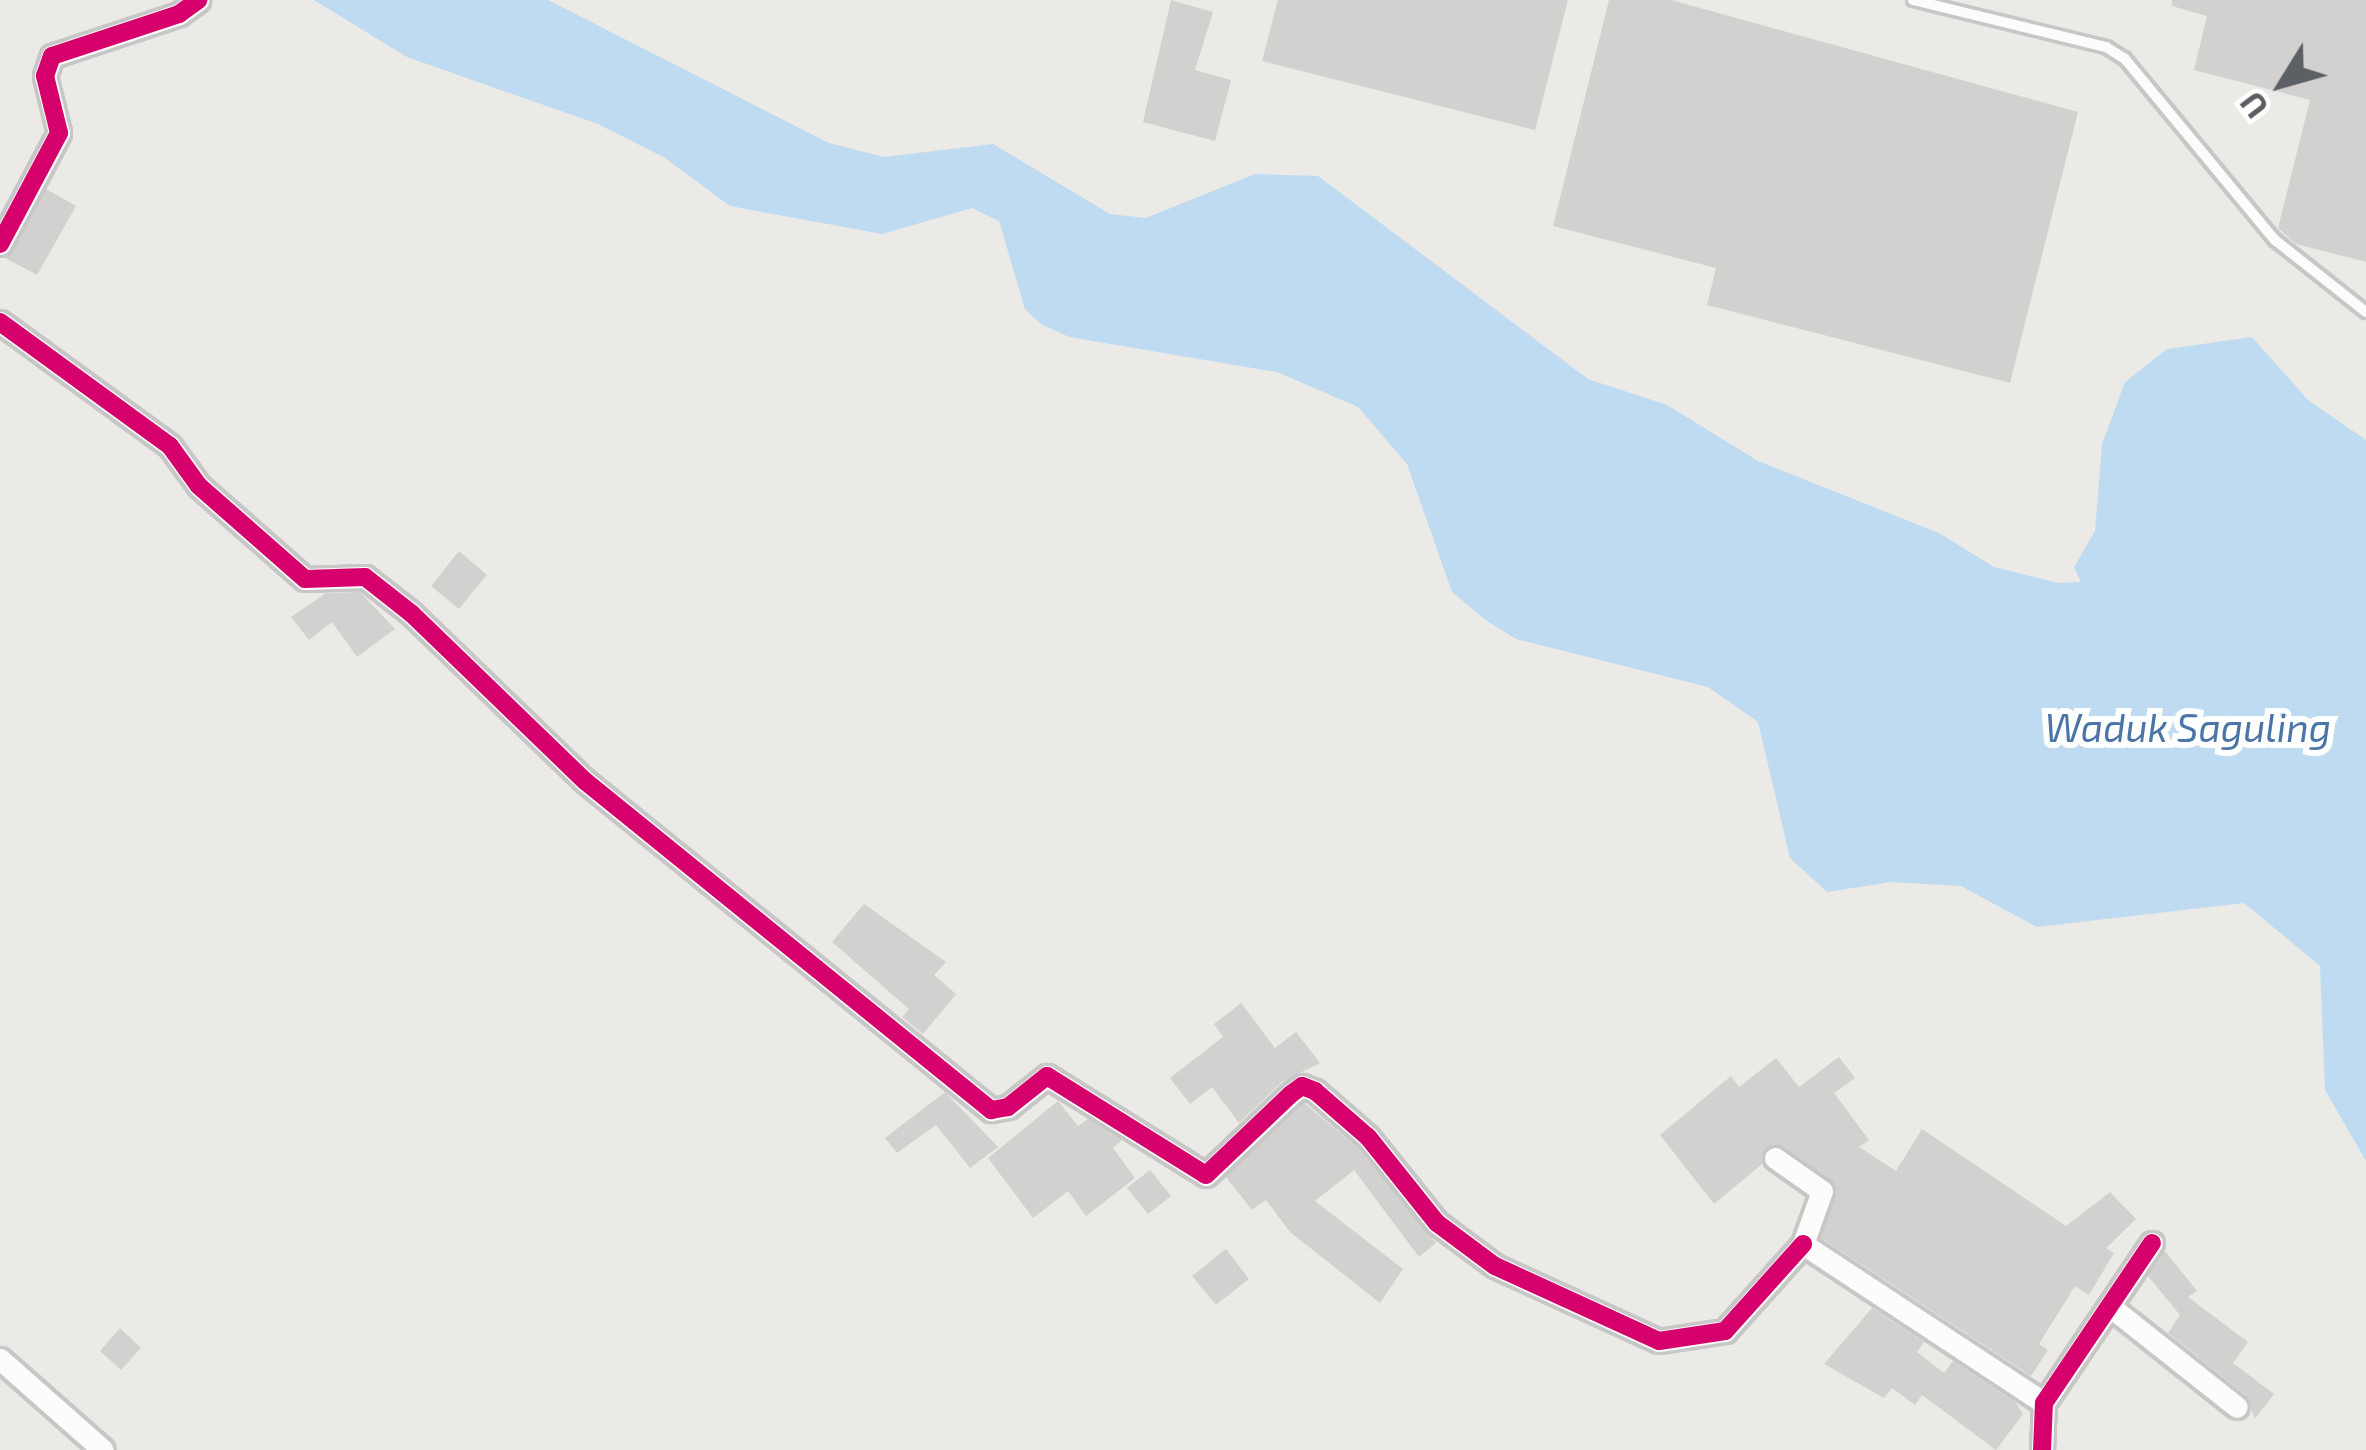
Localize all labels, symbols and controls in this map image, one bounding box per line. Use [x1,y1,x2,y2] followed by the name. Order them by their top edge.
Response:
[2222,24,2342,144] north arrow
[2230,85,2276,127] text: U
[2045,704,2331,750] water label: Waduk Saguling

